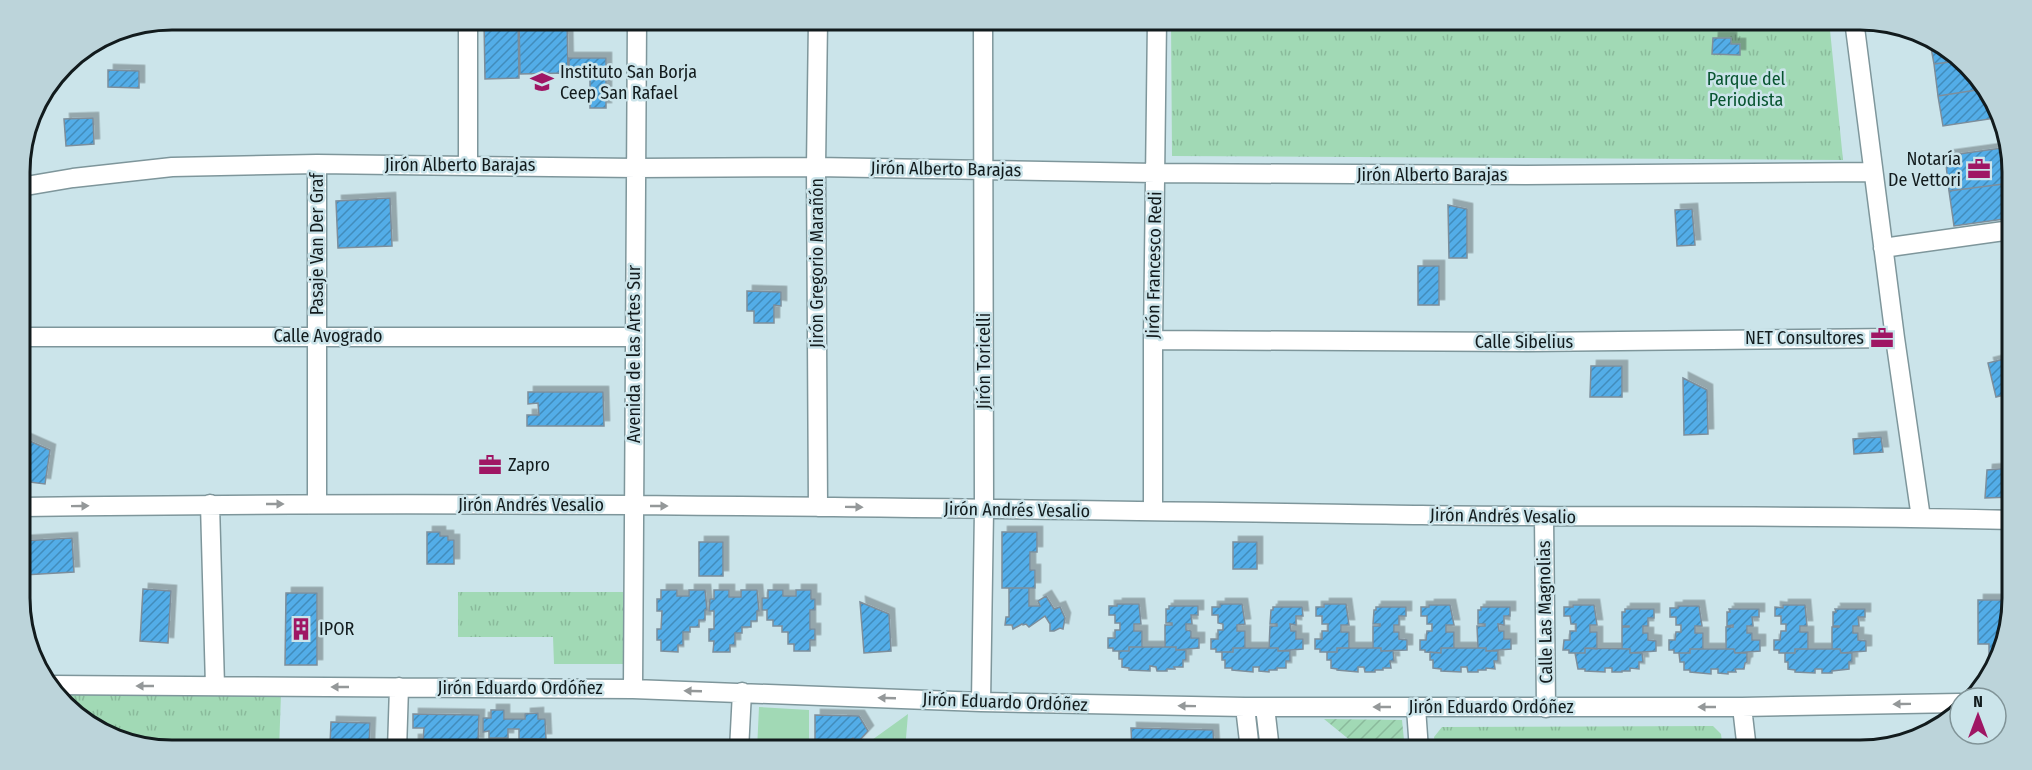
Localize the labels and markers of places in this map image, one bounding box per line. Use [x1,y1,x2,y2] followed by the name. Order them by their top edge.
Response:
[560,61,697,104] place label: Instituto San Borja Ceep San Rafael
[529,69,555,95] school or university icon: Instituto San Borja Ceep San Rafael
[1888,148,1961,191] place label: Notaría De Vettori
[1966,156,1992,182] office icon: Notaría De Vettori
[1869,325,1895,351] office icon: NET Consultores
[1745,327,1864,349] place label: NET Consultores
[477,452,503,478] office icon: Zapro
[508,454,550,476] place label: Zapro
[288,616,314,642] building icon: IPOR
[319,618,354,640] place label: IPOR

